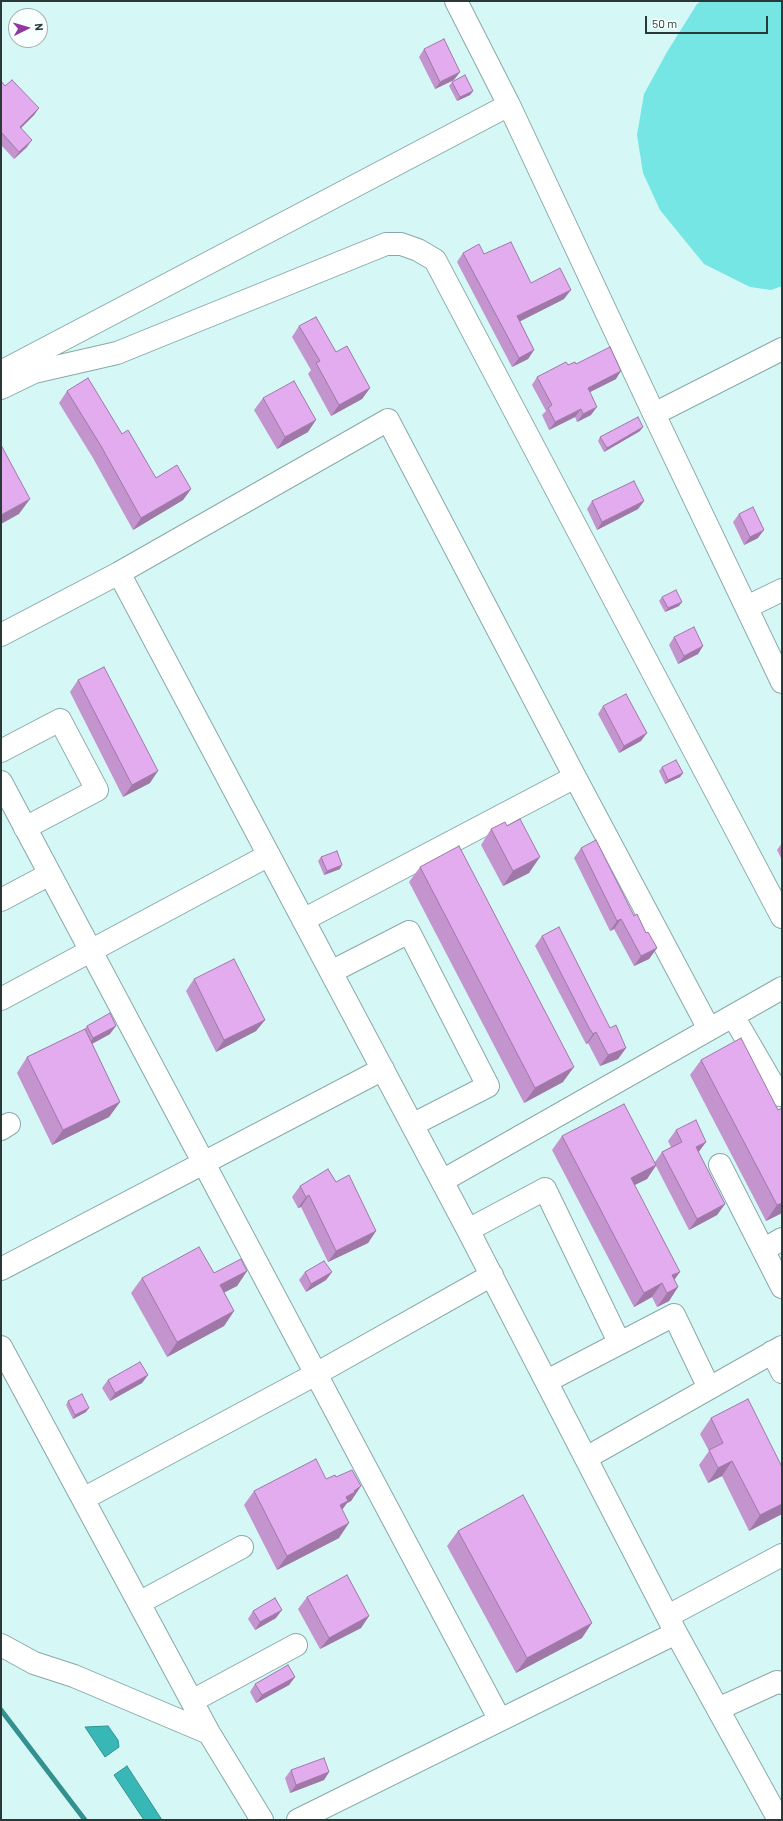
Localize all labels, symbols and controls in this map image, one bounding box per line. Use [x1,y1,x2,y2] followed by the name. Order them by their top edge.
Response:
[8,8,48,48] north arrow
[647,8,770,34] scale bar
[652,16,677,30] text: 50 m
[33,23,46,31] text: N

